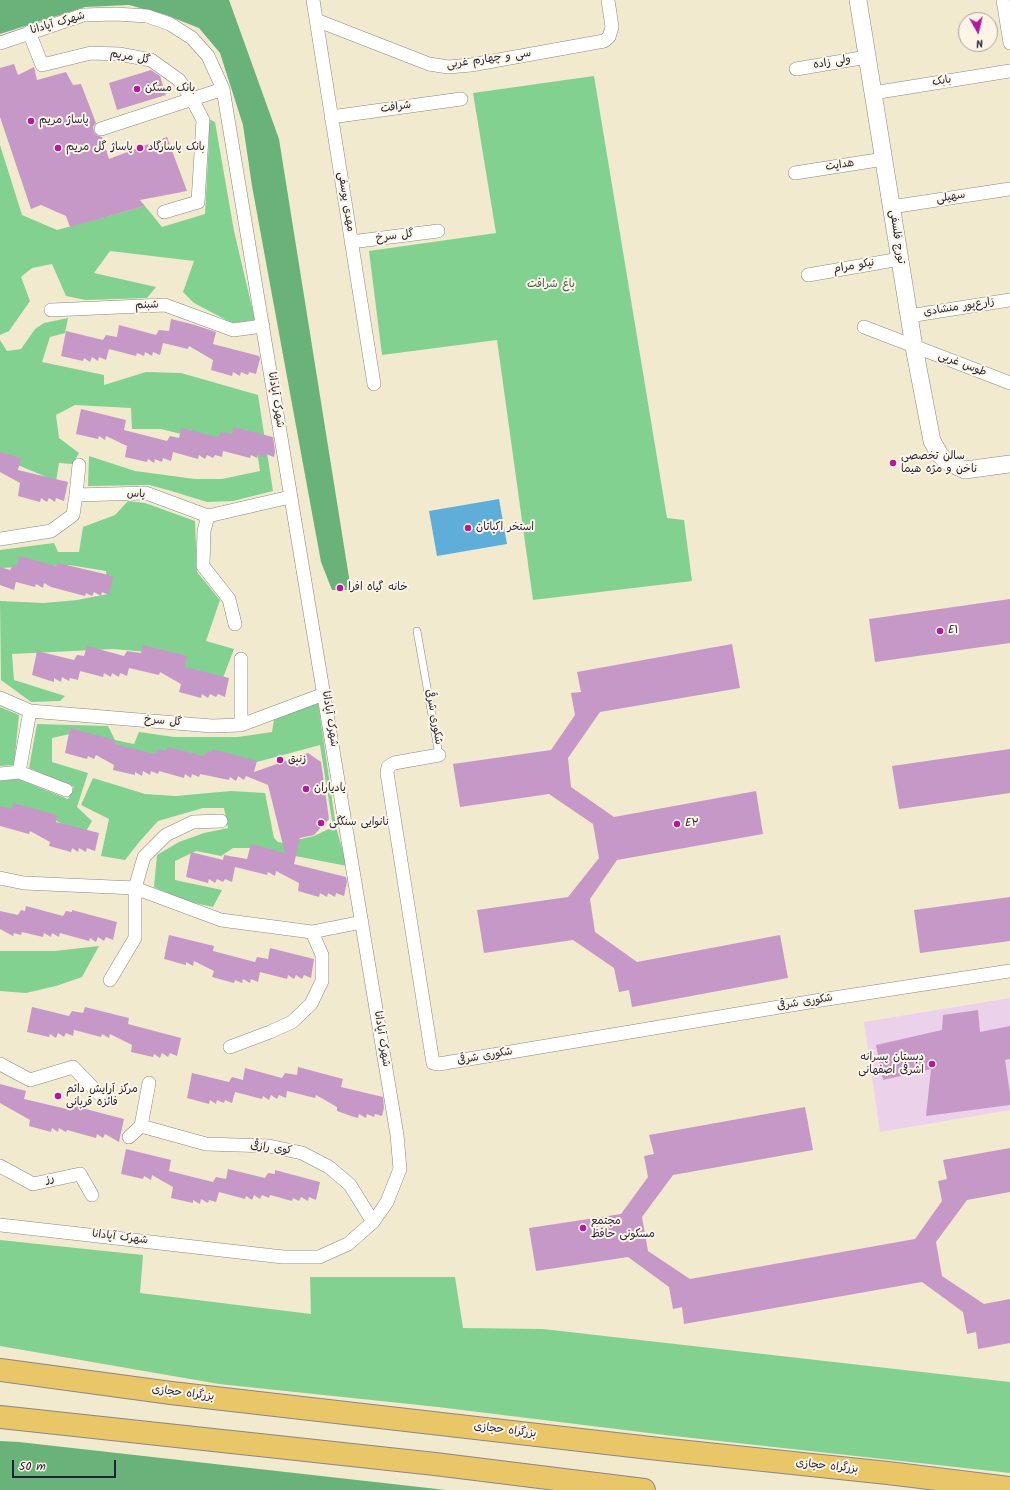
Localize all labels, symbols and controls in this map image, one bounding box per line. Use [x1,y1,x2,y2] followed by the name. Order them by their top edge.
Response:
[29,10,87,38] street label: شهرک آپادانا
[958,12,998,52] north arrow
[975,33,984,52] text: N
[109,48,151,68] street label: گل مریم
[446,48,532,72] street label: سی و چهارم غربی
[812,53,852,73] street label: ولی زاده
[932,74,952,90] street label: بابک
[145,82,195,96] place label: بانک مسکن
[132,84,142,94] marker: بانک مسکن
[380,99,412,117] street label: شرافت
[39,114,89,128] place label: پاساژ مریم
[26,116,36,126] marker: پاساژ مریم
[66,141,133,155] place label: پاساژ گل مریم
[148,141,205,155] place label: بانک پاسارگاد
[53,143,63,153] marker: پاساژ گل مریم
[135,143,145,153] marker: بانک پاسارگاد
[825,157,855,175] street label: هدایت
[334,171,356,233] street label: مهدی یوسفی
[936,189,966,207] street label: سهیلی
[885,209,907,265] street label: تورج فلسفی
[375,228,415,246] street label: گل سرخ
[833,257,875,277] street label: نیکو مرام
[527,278,575,292] park label: باغ شرافت
[923,296,995,320] street label: زارع‌پور منشادی
[135,299,159,313] street label: شبنم
[936,350,988,380] street label: طوس غربی
[264,371,286,429] street label: شهرک آپادانا
[901,450,977,476] place label: سالن تخصصی ناخن و مژه هیما
[888,458,898,468] marker: سالن تخصصی ناخن و مژه هیما
[126,488,146,502] street label: یاس
[476,521,534,535] place label: استخر اکباتان
[463,523,473,533] marker: استخر اکباتان
[348,581,408,595] place label: خانه گیاه افرا
[335,583,345,593] marker: خانه گیاه افرا
[948,624,958,638] place label: E۱
[935,626,945,636] marker: E۱
[422,688,444,746] street label: شکوری شرقی
[318,690,340,748] street label: شهرک آپادانا
[143,714,183,730] street label: گل سرخ
[288,753,306,767] place label: زنبق
[275,755,285,765] marker: زنبق
[314,782,346,796] place label: یادیاران
[301,784,311,794] marker: یادیاران
[329,816,389,830] place label: نانوایی سنکگی
[685,817,699,831] place label: E۲
[316,818,326,828] marker: نانوایی سنکگی
[672,819,682,829] marker: E۲
[776,992,834,1014] street label: شکوری شرقی
[370,1010,392,1068] street label: شهرک آپادانا
[456,1046,514,1068] street label: شکوری شرقی
[858,1051,924,1077] place label: دبستان پسرانه اشرفی اصفهانی
[927,1059,937,1069] marker: دبستان پسرانه اشرفی اصفهانی
[66,1083,138,1109] place label: مرکز آرایش دائم فائزه قربانی
[53,1091,63,1101] marker: مرکز آرایش دائم فائزه قربانی
[249,1140,293,1158] street label: کوی رازقی
[45,1173,55,1187] street label: رز
[591,1215,655,1241] place label: مجتمع مسکونی حافظ
[578,1223,588,1233] marker: مجتمع مسکونی حافظ
[91,1228,149,1248] street label: شهرک آپادانا
[151,1384,215,1404] street label: بزرگراه حجازی
[473,1421,537,1441] street label: بزرگراه حجازی
[14,1452,118,1478] scale bar
[19,1457,46,1476] text: 50 m
[795,1457,859,1477] street label: بزرگراه حجازی

